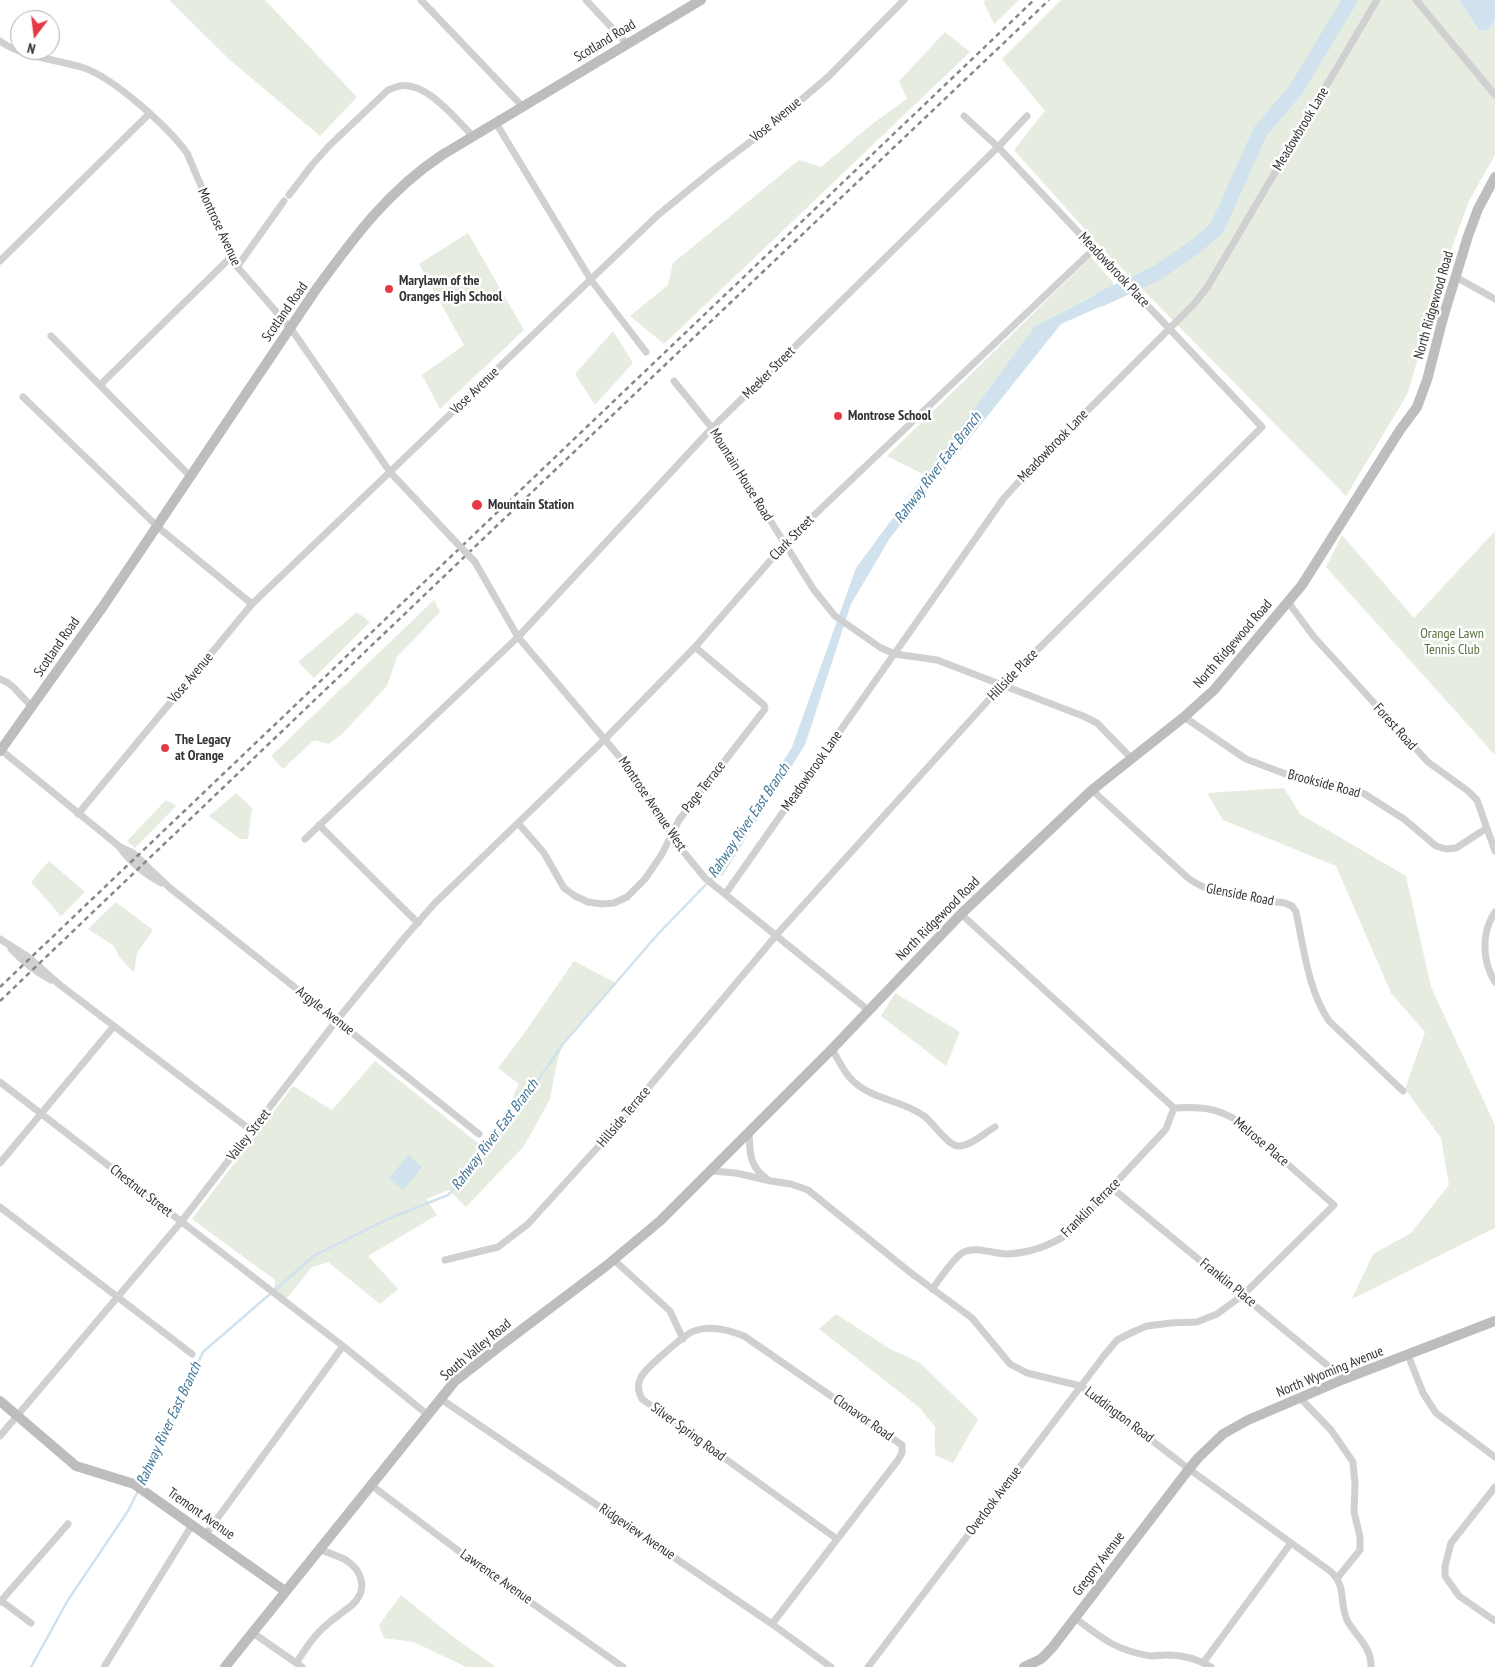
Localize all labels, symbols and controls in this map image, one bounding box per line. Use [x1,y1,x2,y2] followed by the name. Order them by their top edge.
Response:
[10,10,60,60] north arrow
[571,16,639,66] street label: Scotland Road
[25,39,37,58] text: N
[1270,84,1332,174] street label: Meadowbrook Lane
[747,94,805,146] street label: Vose Avenue
[194,186,244,268] street label: Montrose Avenue
[1075,229,1153,311] street label: Meadowbrook Place
[1411,249,1457,361] street label: North Ridgewood Road
[399,273,502,306] place label: Marylawn of the Oranges High School
[258,279,312,345] street label: Scotland Road
[383,283,395,295] marker: Marylawn of the Oranges High School
[739,343,799,403] street label: Meeker Street
[447,364,503,418] street label: Vose Avenue
[1014,406,1092,486] street label: Meadowbrook Lane
[848,408,931,424] place label: Montrose School
[891,409,985,527] water label: Rahway River East Branch
[832,410,844,422] marker: Montrose School
[706,426,776,524] street label: Mountain House Road
[488,497,574,513] place label: Mountain Station
[470,498,484,512] marker: Mountain Station
[766,512,818,564] street label: Clark Street
[1190,596,1276,692] street label: North Ridgewood Road
[30,614,84,680] street label: Scotland Road
[1420,626,1484,658] park label: Orange Lawn Tennis Club
[984,646,1042,704] street label: Hillside Place
[165,649,217,707] street label: Vose Avenue
[1370,700,1420,754] street label: Forest Road
[778,728,846,814] street label: Meadowbrook Lane
[175,732,231,764] place label: The Legacy at Orange
[159,742,171,754] marker: The Legacy at Orange
[614,754,690,854] street label: Montrose Avenue West
[679,758,729,816] street label: Page Terrace
[704,761,794,881] water label: Rahway River East Branch
[1286,766,1362,802] street label: Brookside Road
[893,874,983,964] street label: North Ridgewood Road
[1205,880,1275,910] street label: Glenside Road
[293,983,357,1039] street label: Argyle Avenue
[448,1076,542,1194] water label: Rahway River East Branch
[594,1083,654,1151] street label: Hillside Terrace
[224,1106,274,1164] street label: Valley Street
[1230,1114,1292,1170] street label: Melrose Place
[106,1161,176,1221] street label: Chestnut Street
[1058,1175,1124,1241] street label: Franklin Terrace
[1196,1255,1260,1311] street label: Franklin Place
[437,1316,515,1384] street label: South Valley Road
[1274,1343,1386,1401] street label: North Wyoming Avenue
[133,1360,205,1488] water label: Rahway River East Branch
[1081,1384,1157,1446] street label: Luddington Road
[830,1391,896,1445] street label: Clonavor Road
[647,1399,729,1465] street label: Silver Spring Road
[963,1463,1025,1539] street label: Overlook Avenue
[164,1485,238,1543] street label: Tremont Avenue
[596,1500,678,1564] street label: Ridgeview Avenue
[1069,1529,1129,1599] street label: Gregory Avenue
[457,1546,535,1608] street label: Lawrence Avenue

